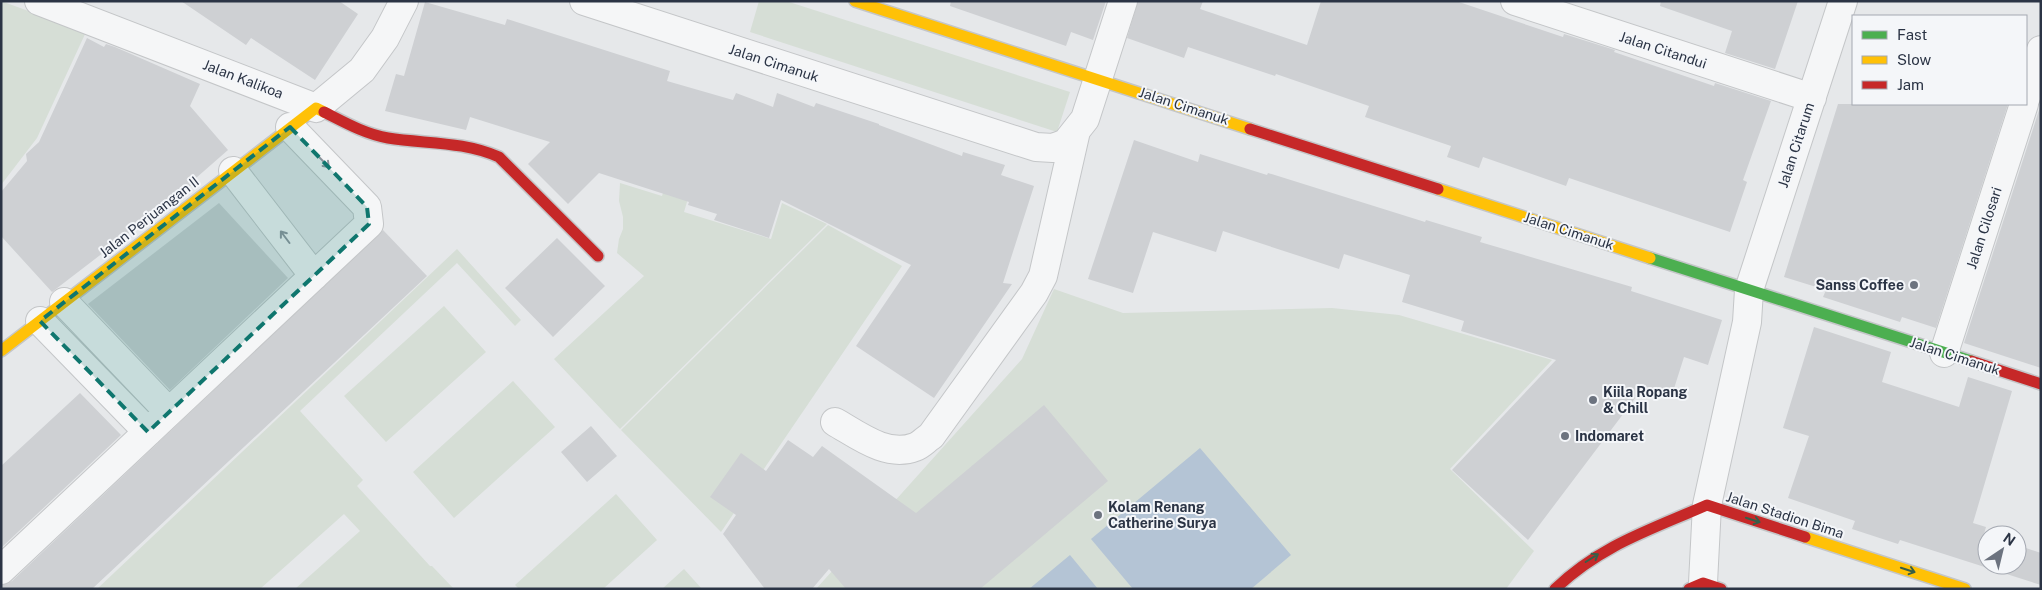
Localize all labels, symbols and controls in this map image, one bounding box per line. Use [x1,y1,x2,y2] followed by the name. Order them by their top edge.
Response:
[1852,15,2027,105] legend
[1897,26,1927,43] text: Fast
[1617,28,1709,72] street label: Jalan Citandui
[727,41,821,85] street label: Jalan Cimanuk
[1897,51,1932,68] text: Slow
[201,56,285,102] street label: Jalan Kalikoa
[1897,76,1924,93] text: Jam
[1137,84,1231,128] street label: Jalan Cimanuk
[1775,100,1817,190] street label: Jalan Citarum
[318,156,330,168] one-way arrow
[96,173,202,261] street label: Jalan Perjuangan II
[1963,185,2005,271] street label: Jalan Cilosari
[1522,209,1616,253] street label: Jalan Cimanuk
[279,231,290,244] one-way arrow
[1815,277,1904,293] place label: Sanss Coffee
[1908,279,1920,291] marker: Sanss Coffee
[1908,334,2002,378] street label: Jalan Cimanuk
[1603,384,1687,416] place label: Kiila Ropang & Chill
[1587,394,1599,406] marker: Kiila Ropang & Chill
[1575,428,1644,444] place label: Indomaret
[1559,430,1571,442] marker: Indomaret
[1724,488,1846,542] street label: Jalan Stadion Bima
[1108,499,1216,531] place label: Kolam Renang Catherine Surya
[1092,509,1104,521] marker: Kolam Renang Catherine Surya
[1745,516,1761,525] one-way arrow
[1977,525,2027,575] north arrow
[2000,530,2019,549] text: N
[1585,553,1599,563] one-way arrow
[1900,566,1916,576] one-way arrow

